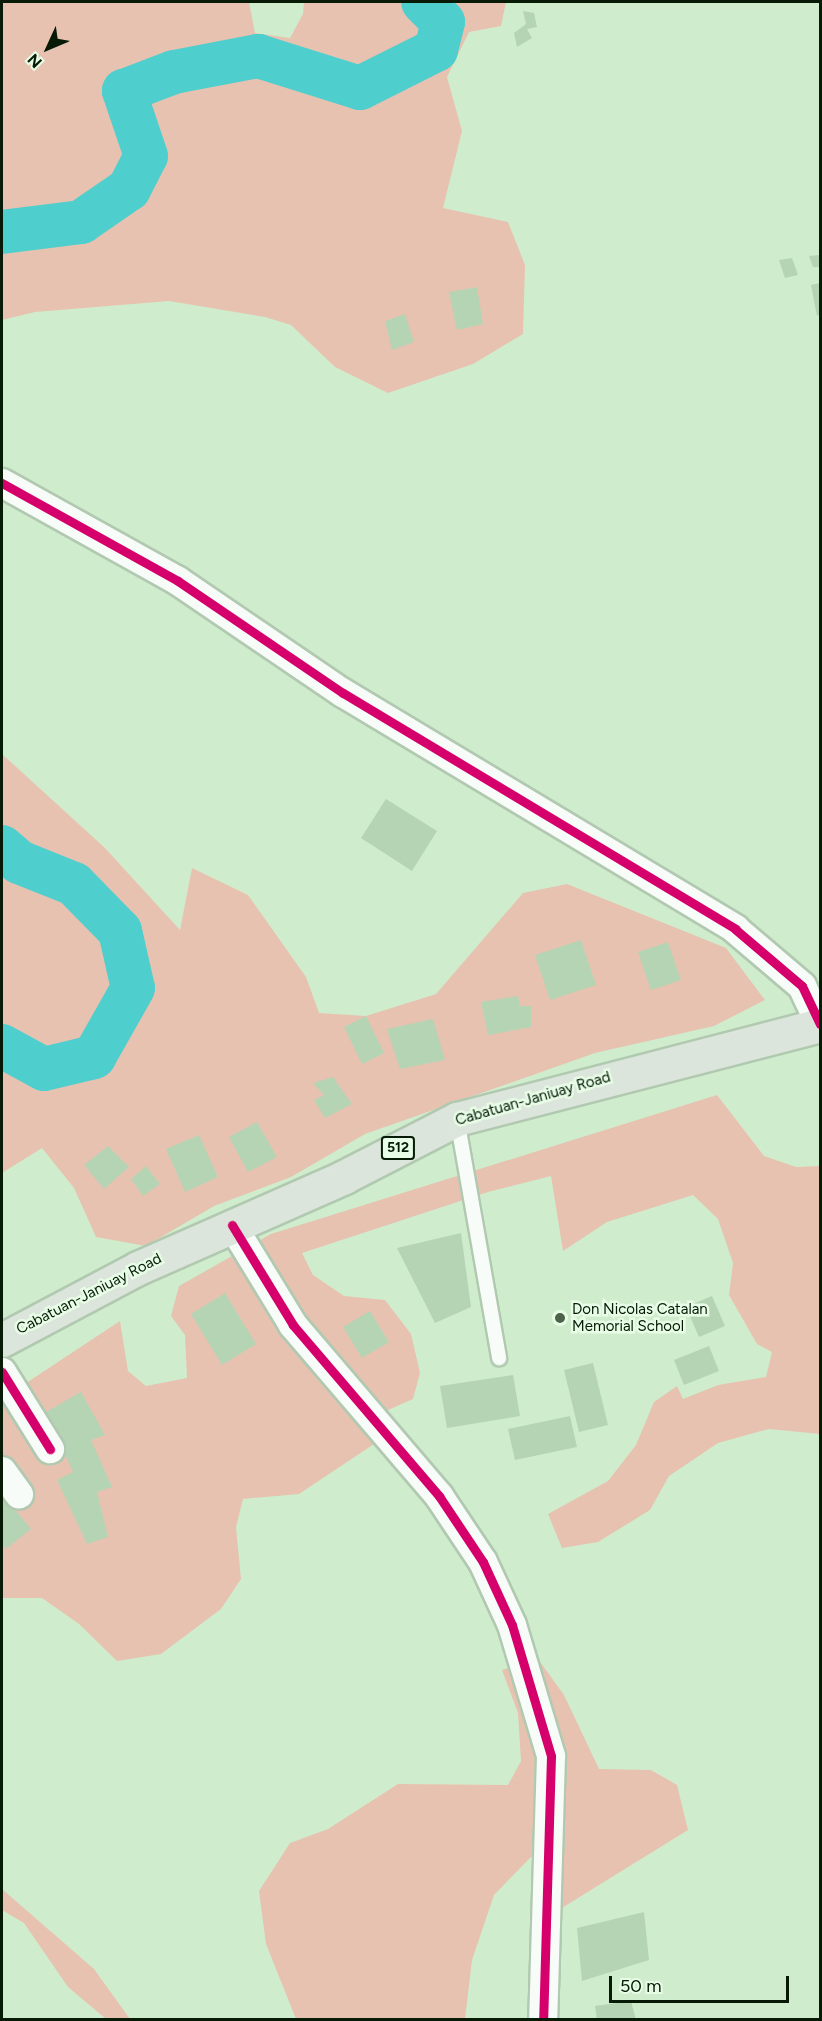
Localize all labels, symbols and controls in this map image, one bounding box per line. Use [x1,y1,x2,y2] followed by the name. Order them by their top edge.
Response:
[18,18,78,78] north arrow
[24,50,46,72] text: N
[453,1068,613,1130] street label: Cabatuan-Janiuay Road
[380,1137,416,1159] road number: 512
[13,1250,165,1338] street label: Cabatuan-Janiuay Road
[572,1300,708,1335] place label: Don Nicolas Catalan Memorial School
[553,1311,567,1325] marker: Don Nicolas Catalan Memorial School
[612,1964,792,2002] scale bar
[620,1975,662,1997] text: 50 m

